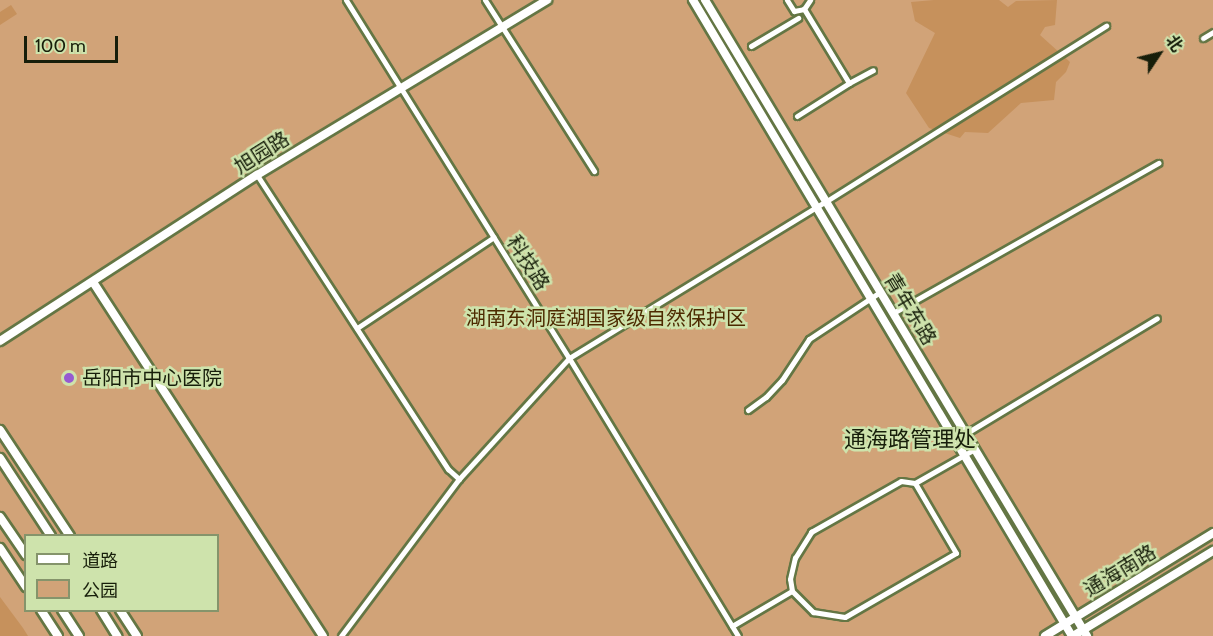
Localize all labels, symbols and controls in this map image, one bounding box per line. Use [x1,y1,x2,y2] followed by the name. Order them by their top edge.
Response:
[27,24,122,62] scale bar
[1129,24,1189,84] north arrow
[1162,31,1187,55] text: 北
[35,35,86,57] text: 100 m
[230,127,294,179] street label: 旭园路
[502,231,554,295] street label: 科技路
[879,269,941,349] street label: 青年东路
[466,306,746,330] park label: 湖南东洞庭湖国家级自然保护区
[82,366,222,390] place label: 岳阳市中心医院
[60,369,78,387] marker: 岳阳市中心医院
[844,427,976,453] district label: 通海路管理处
[24,534,219,612] legend
[1080,540,1160,602] street label: 通海南路
[82,550,118,572] text: 道路
[82,580,118,602] text: 公园

